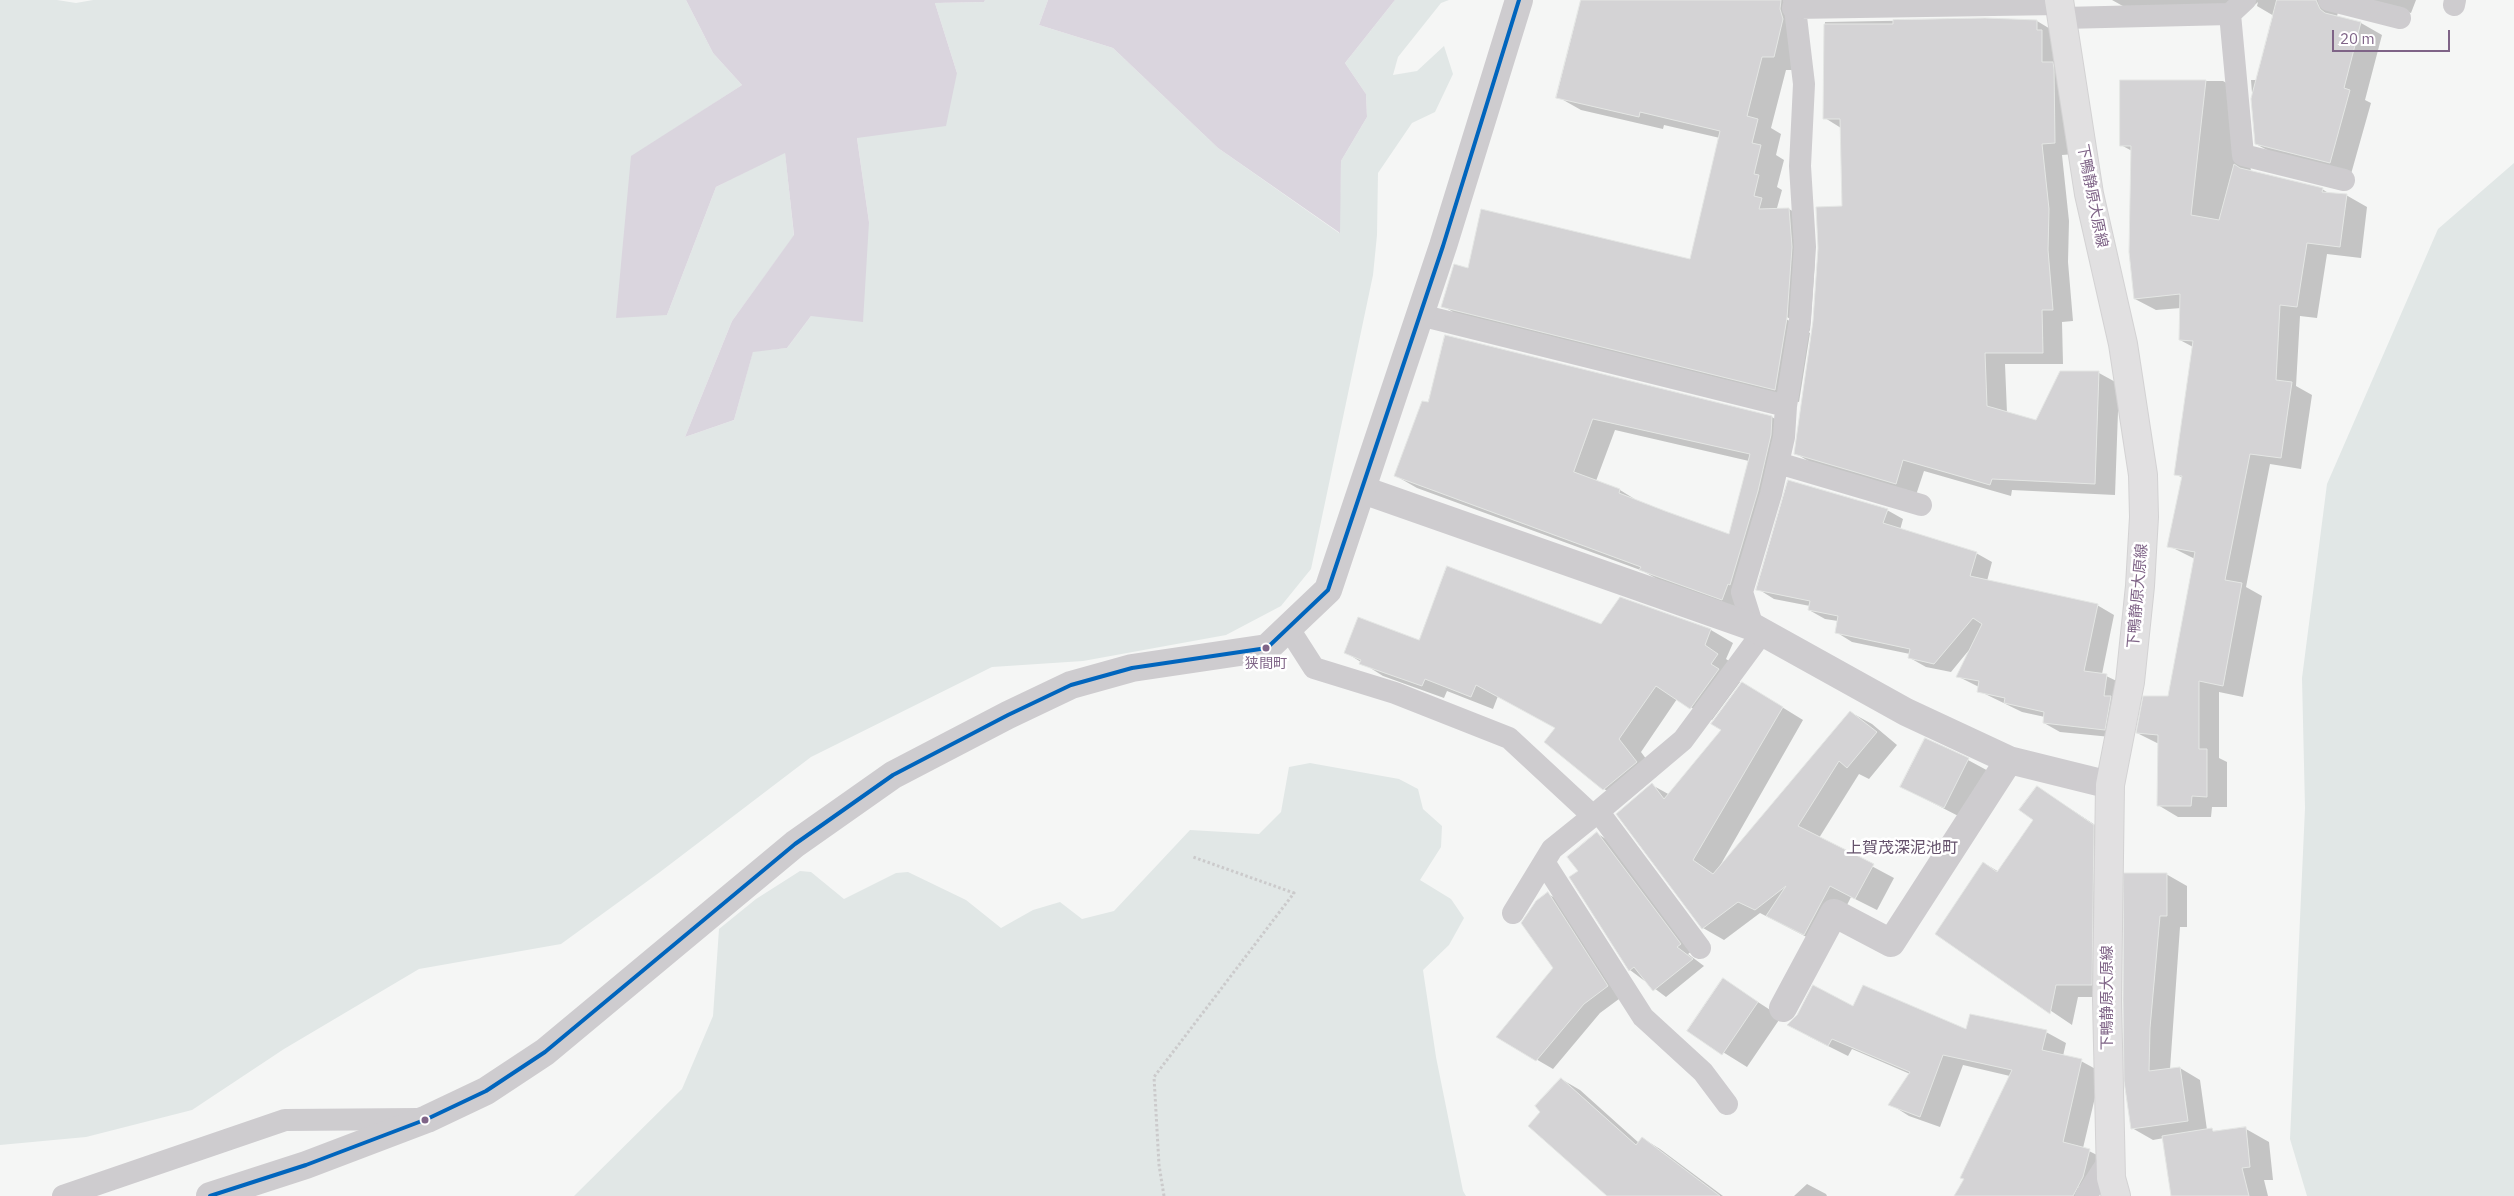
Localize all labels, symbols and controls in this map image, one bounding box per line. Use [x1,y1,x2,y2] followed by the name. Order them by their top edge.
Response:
[2334,20,2452,52] scale bar
[2340,29,2375,48] text: 20 m
[2073,143,2111,249] street label: 下鴨静原大原線
[2124,543,2152,649] street label: 下鴨静原大原線
[1261,643,1271,653] marker: 狭間町
[1245,656,1287,672] place label: 狭間町
[1846,838,1958,858] district label: 上賀茂深泥池町
[2099,946,2117,1050] street label: 下鴨静原大原線
[420,1115,430,1125] unlabelled marker

